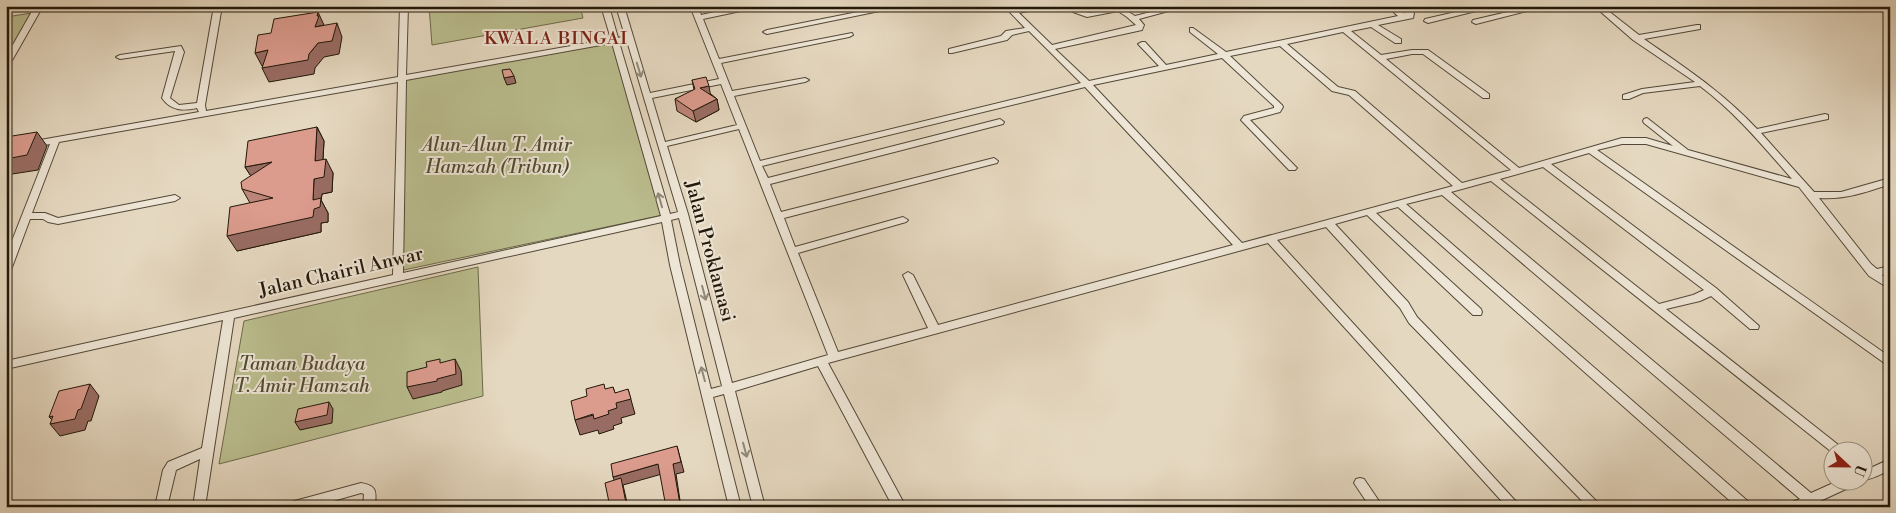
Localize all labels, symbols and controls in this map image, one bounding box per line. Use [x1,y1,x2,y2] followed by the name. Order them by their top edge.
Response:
[484,27,628,50] district label: KWALA BINGAI
[635,61,645,77] one-way arrow
[420,133,573,179] park label: Alun-Alun T. Amir Hamzah (Tribun)
[679,177,740,325] street label: Jalan Proklamasi
[655,192,665,208] one-way arrow
[255,241,426,303] street label: Jalan Chairil Anwar
[700,284,709,300] one-way arrow
[234,352,370,398] park label: Taman Budaya T. Amir Hamzah
[698,367,707,383] one-way arrow
[1824,440,1874,490] north arrow
[741,442,750,458] one-way arrow
[1849,462,1870,479] text: U

